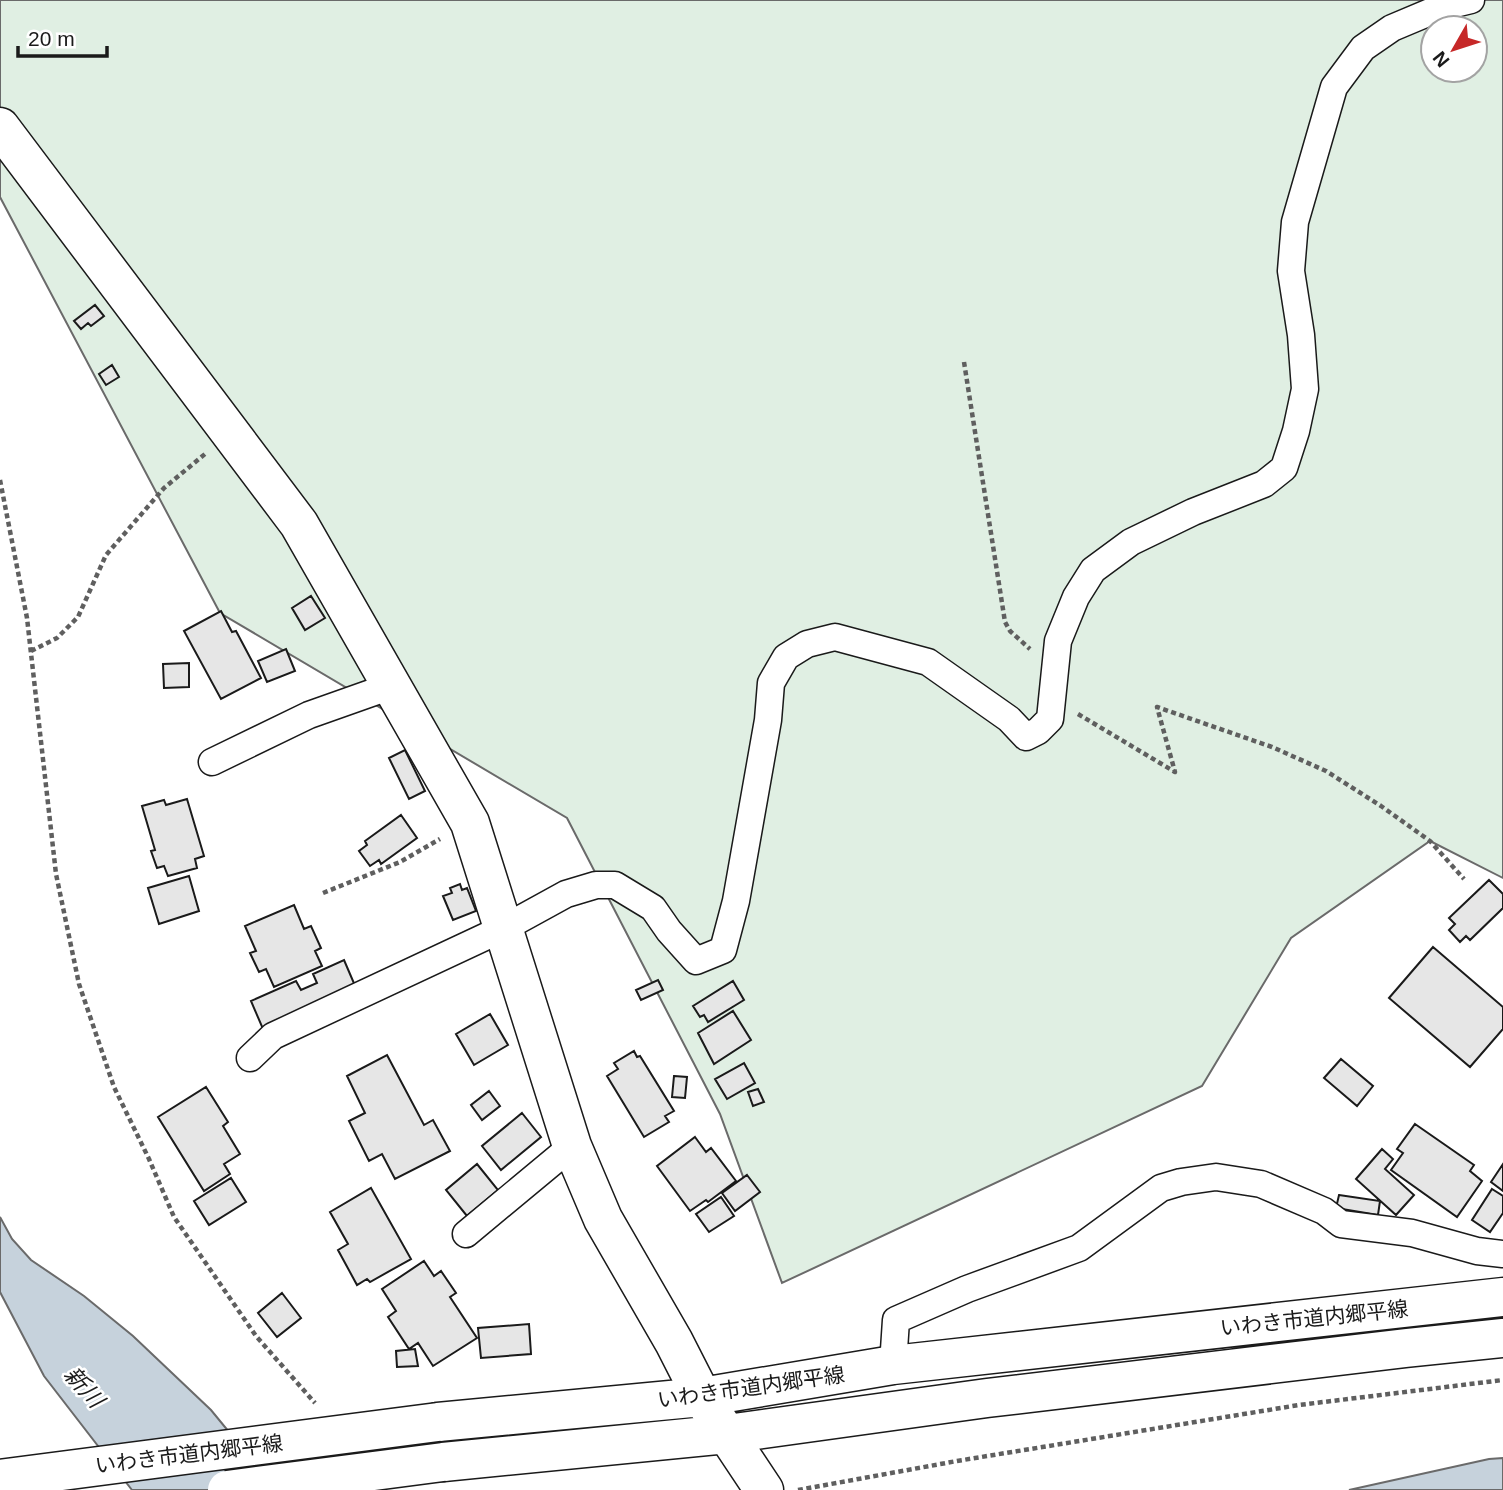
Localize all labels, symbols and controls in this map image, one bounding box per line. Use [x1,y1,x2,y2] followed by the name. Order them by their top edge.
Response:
[18,14,107,58] scale bar
[1419,14,1489,84] north arrow
[28,27,75,50] text: 20 m
[1429,47,1454,71] text: N
[1219,1297,1409,1339] street label: いわき市道内郷平線
[59,1361,111,1415] water label: 新川
[656,1362,846,1412] street label: いわき市道内郷平線
[94,1431,284,1477] street label: いわき市道内郷平線

